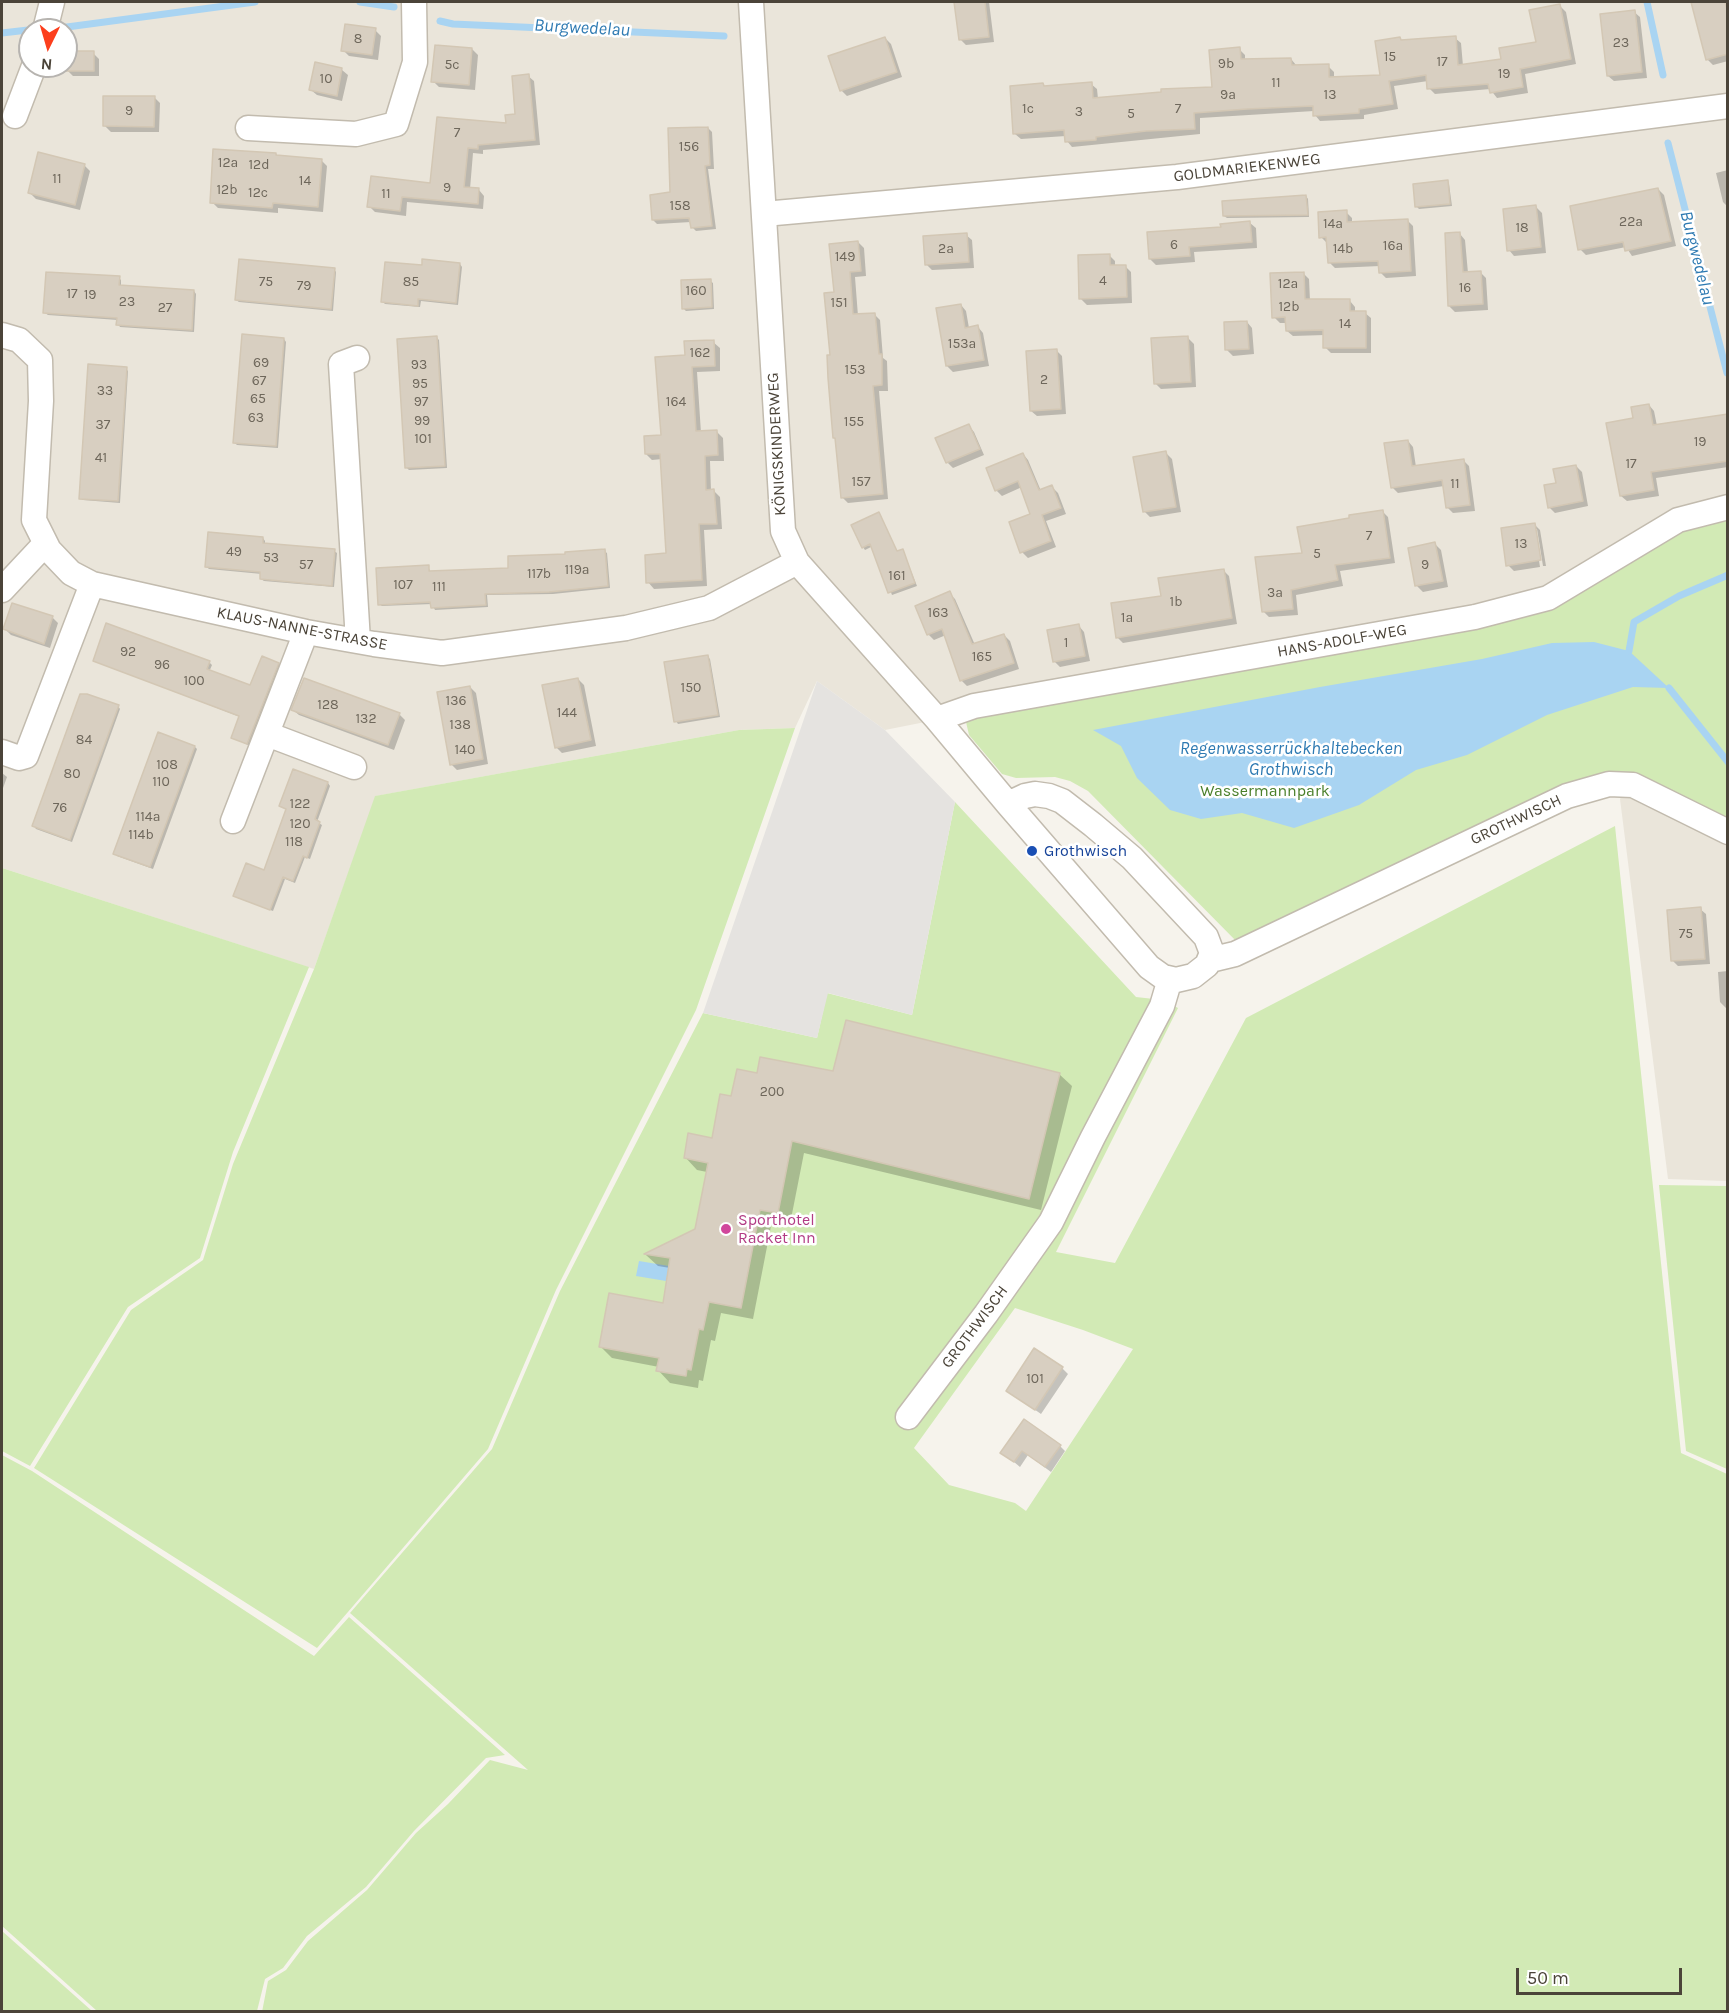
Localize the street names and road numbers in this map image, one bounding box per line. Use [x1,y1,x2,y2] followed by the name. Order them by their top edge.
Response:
[1172,149,1322,187] street label: GOLDMARIEKENWEG
[764,372,790,516] street label: KÖNIGSKINDERWEG
[215,603,389,655] street label: KLAUS-NANNE-STRASSE
[1276,620,1408,662] street label: HANS-ADOLF-WEG
[1467,791,1565,849] street label: GROTHWISCH
[938,1282,1012,1372] street label: GROTHWISCH

